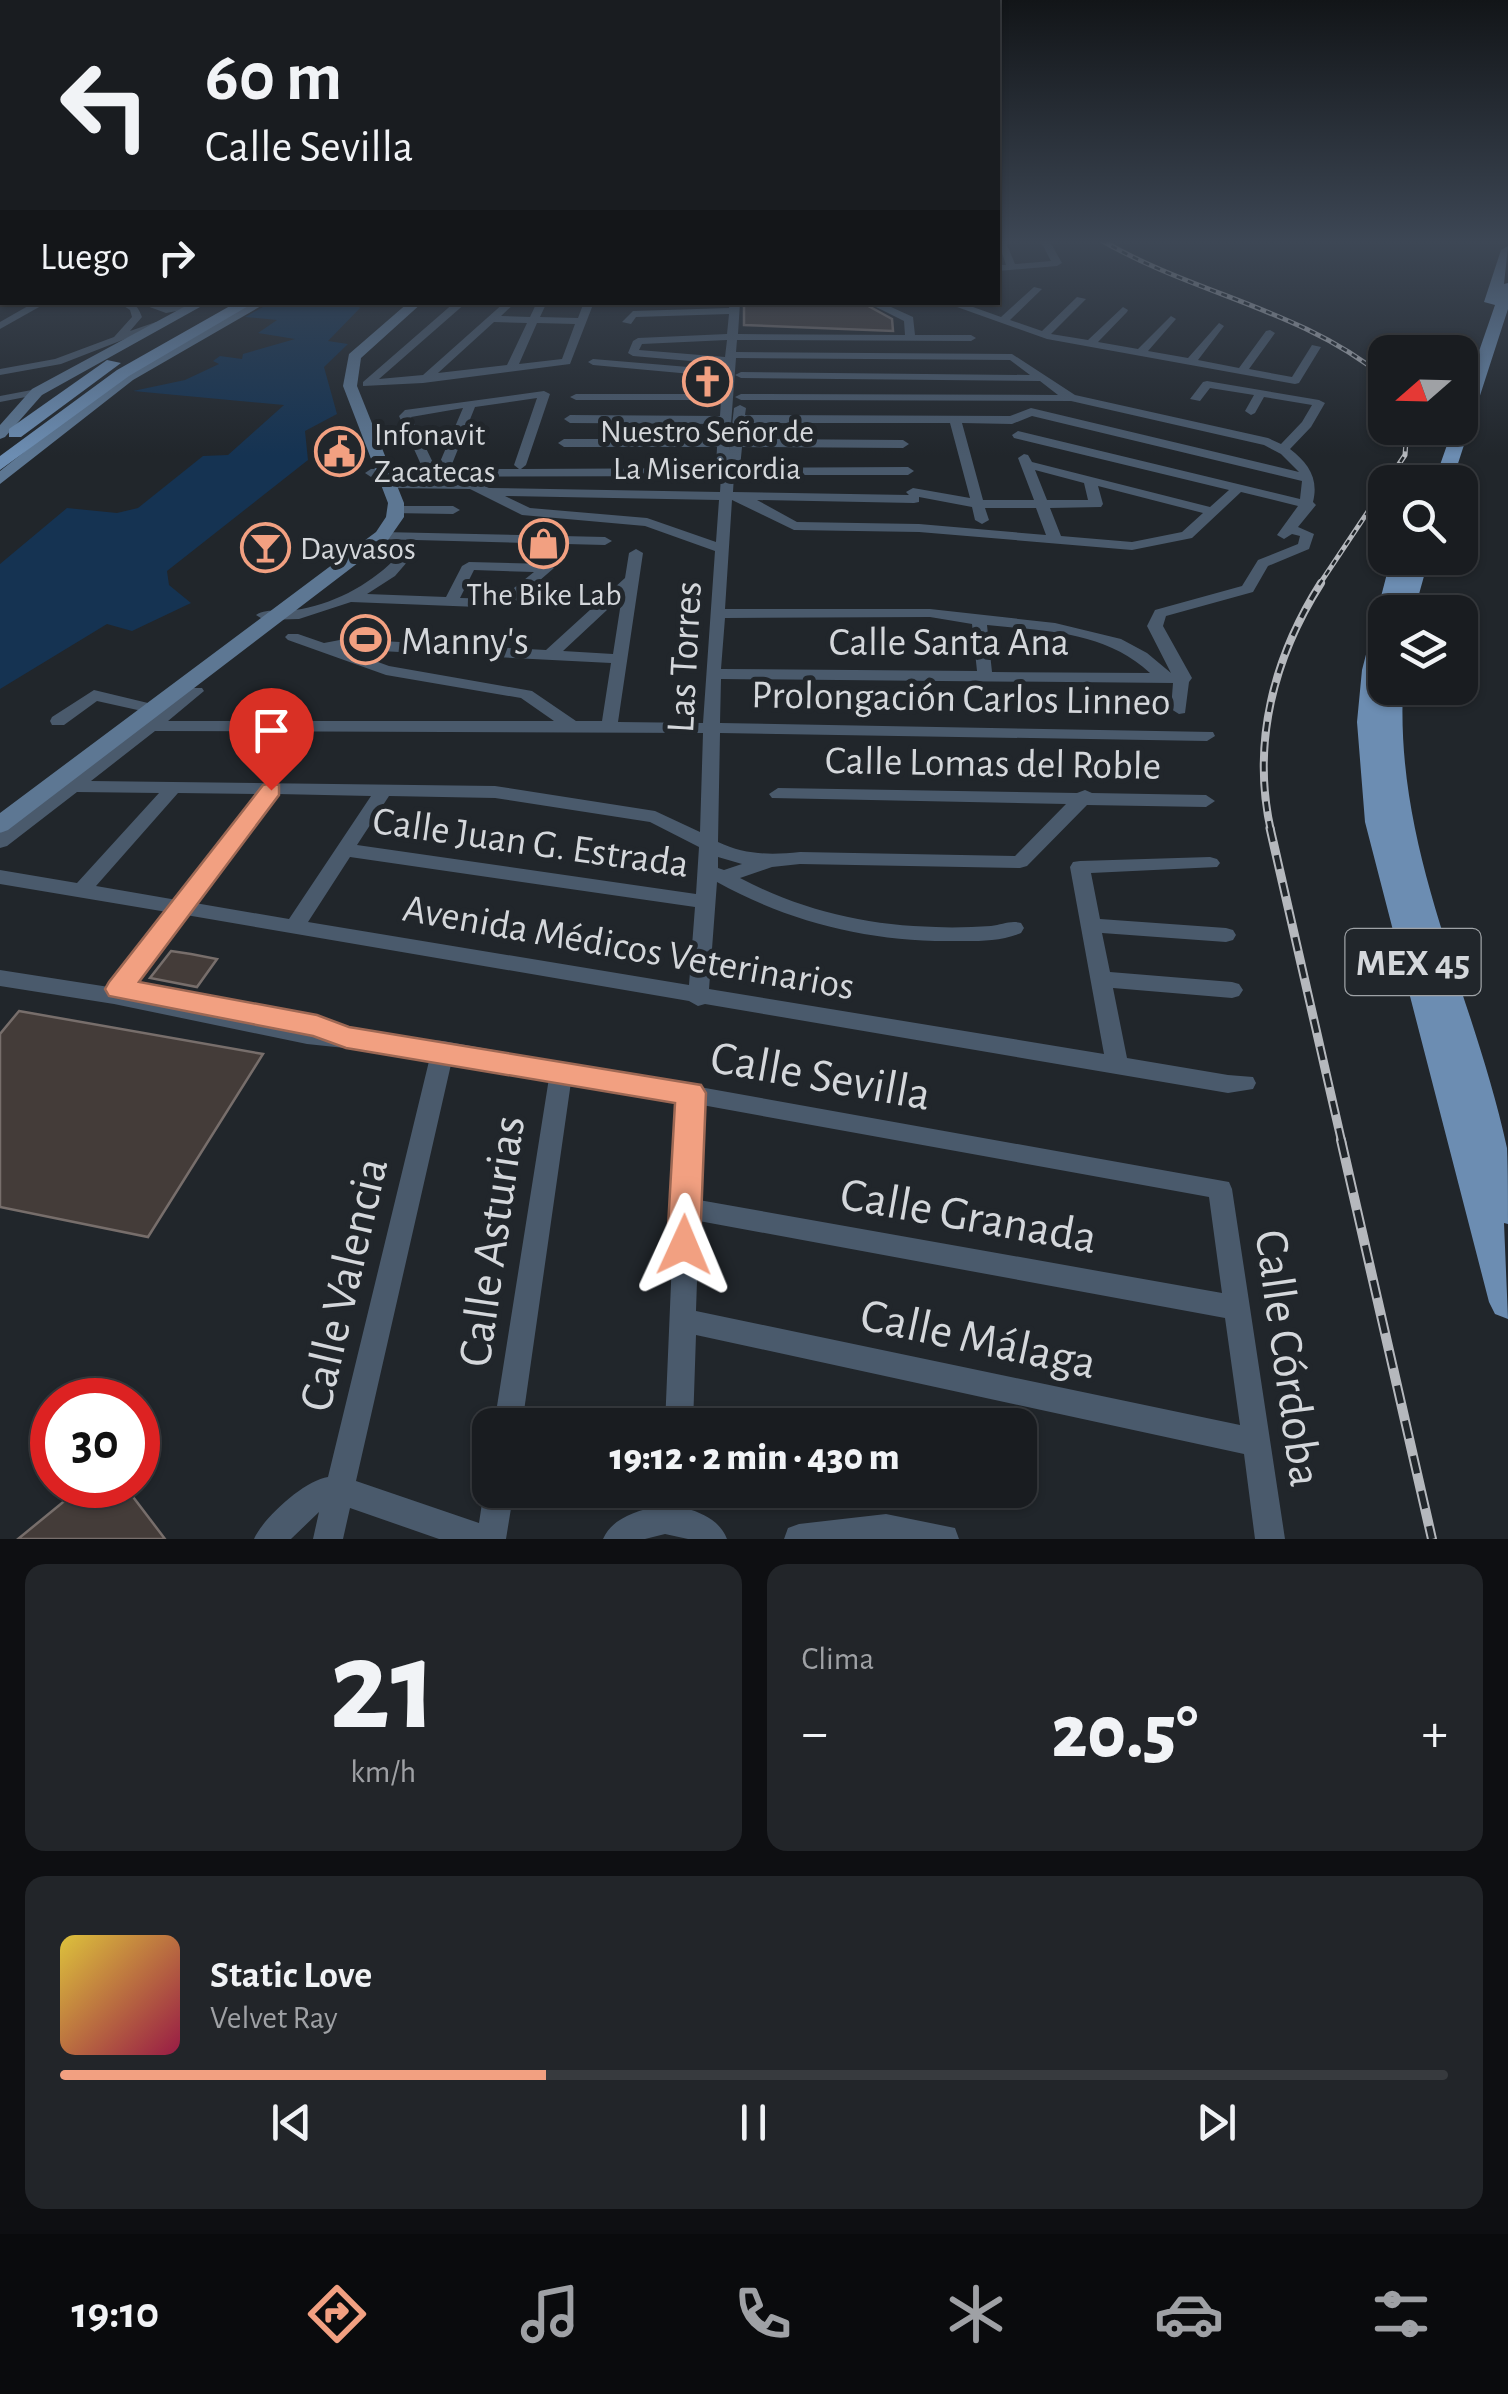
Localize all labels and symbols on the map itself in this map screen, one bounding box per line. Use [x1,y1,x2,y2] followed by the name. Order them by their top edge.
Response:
[1368,335,1478,445] north arrow
[681,355,733,407] church icon: Nuestro Señor de La Misericordia
[600,416,814,485] place label: Nuestro Señor de La Misericordia
[374,419,496,488] place label: Infonavit Zacatecas
[313,426,365,478] public building icon: Infonavit Zacatecas
[518,518,570,570] shop icon: The Bike Lab
[239,522,291,574] bar icon: Dayvasos
[300,533,416,565] place label: Dayvasos
[466,579,622,611] place label: The Bike Lab
[661,580,709,734] street label: Las Torres
[340,614,392,666] sports icon: Manny's
[401,622,529,662] place label: Manny's
[829,623,1069,663] street label: Calle Santa Ana
[751,675,1171,723] street label: Prolongación Carlos Linneo
[229,688,314,791] pin
[825,741,1161,787] street label: Calle Lomas del Roble
[370,801,691,885] street label: Calle Juan G. Estrada
[400,889,857,1007] street label: Avenida Médicos Veterinarios
[1346,929,1480,995] road number: MEX 45
[707,1034,934,1120] street label: Calle Sevilla
[452,1113,534,1370] street label: Calle Asturias
[292,1153,397,1416] street label: Calle Valencia
[837,1171,1100,1263] street label: Calle Granada
[632,1193,736,1297] position arrow
[1245,1227,1329,1490] street label: Calle Córdoba
[856,1292,1100,1388] street label: Calle Málaga
[30,1378,160,1508] speed limit sign: 30

